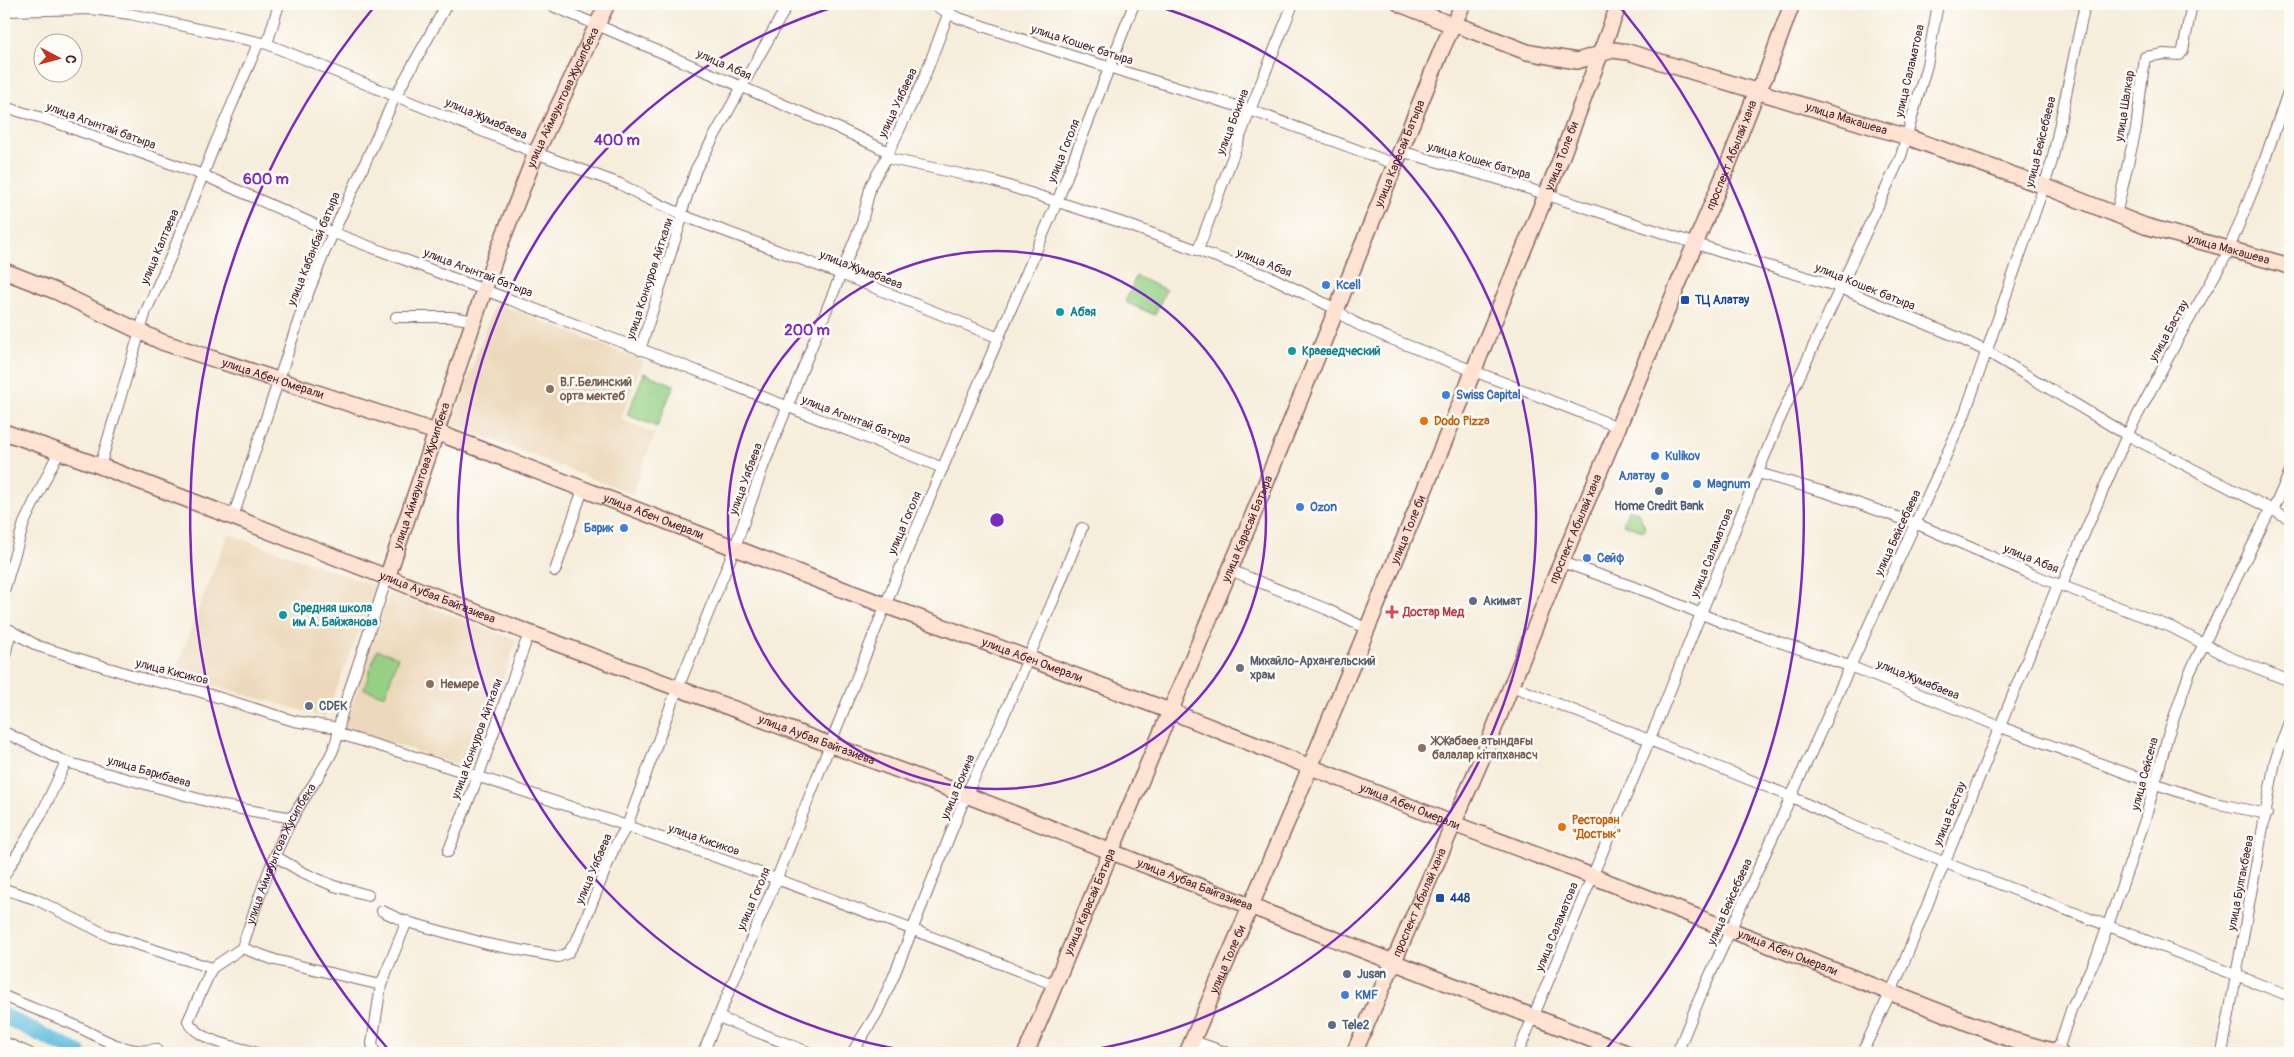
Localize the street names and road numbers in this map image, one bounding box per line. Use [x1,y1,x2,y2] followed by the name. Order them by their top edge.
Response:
[1028,21,1135,69] street label: улица Кошек батыра
[1892,23,1928,120] street label: улица Саламатова
[523,25,602,171] street label: улица Аймауытова Жусипбека
[693,46,754,84] street label: улица Абая
[875,65,921,141] street label: улица Уябаева
[2112,69,2138,144] street label: улица Шалкар
[1213,87,1253,158] street label: улица Бокина
[442,95,530,143] street label: улица Жумабаева
[2022,95,2060,190] street label: улица Бейсебаева
[1371,97,1428,210] street label: улица Карасай Батыра
[1703,98,1760,212] street label: проспект Абылай хана
[43,99,158,153] street label: улица Агынтай батыра
[1803,99,1890,138] street label: улица Макашева
[1044,117,1084,186] street label: улица Гоголя
[1541,119,1582,194] street label: улица Толе би
[1425,139,1533,183] street label: улица Кошек батыра
[284,190,344,309] street label: улица Кабанбай батыра
[137,207,183,288] street label: улица Калтаева
[623,216,677,343] street label: улица Конкуров Айткали
[2185,230,2272,268] street label: улица Макашева
[420,245,535,301] street label: улица Агынтай батыра
[1233,245,1294,281] street label: улица Абая
[816,247,905,293] street label: улица Жумабаева
[1812,260,1918,314] street label: улица Кошек батыра
[2146,298,2192,365] street label: улица Бастау
[219,354,326,402] street label: улица Абен Омерали
[798,392,913,448] street label: улица Агынтай батыра
[390,400,453,552] street label: улица Аймауытова Жусипбека
[726,441,766,518] street label: улица Уябаева
[1546,472,1605,586] street label: проспект Абылай хана
[1218,473,1276,585] street label: улица Карасай Батыра
[1871,487,1925,579] street label: улица Бейсебаева
[885,489,925,558] street label: улица Гоголя
[600,490,706,543] street label: улица Абен Омерали
[1387,493,1429,567] street label: улица Толе би
[1687,506,1737,601] street label: улица Саламатова
[2000,541,2061,577] street label: улица Абая
[377,567,498,627] street label: улица Аубая Байгазиева
[979,634,1085,686] street label: улица Абен Омерали
[133,655,210,688] street label: улица Кисиков
[1874,656,1962,704] street label: улица Жумабаева
[448,676,506,802] street label: улица Конкуров Айткали
[755,711,877,768] street label: улица Аубая Байгазиева
[2128,735,2162,813] street label: улица Сейсена
[937,752,979,823] street label: улица Бокина
[105,753,193,791] street label: улица Барибаева
[1357,779,1462,833] street label: улица Абен Омерали
[242,780,320,927] street label: улица Аймауытова Жусипбека
[1930,780,1970,849] street label: улица Бастау
[665,820,742,859] street label: улица Кисиков
[572,831,616,907] street label: улица Уябаева
[2224,834,2258,933] street label: улица Булгакбаева
[1389,845,1450,959] street label: проспект Абылай хана
[1060,846,1119,958] street label: улица Карасай Батыра
[1134,855,1255,914] street label: улица Аубая Байгазиева
[1704,856,1756,949] street label: улица Бейсебаева
[734,865,774,934] street label: улица Гоголя
[1532,880,1582,975] street label: улица Саламатова
[1206,922,1249,997] street label: улица Толе би
[1734,926,1840,979] street label: улица Абен Омерали

